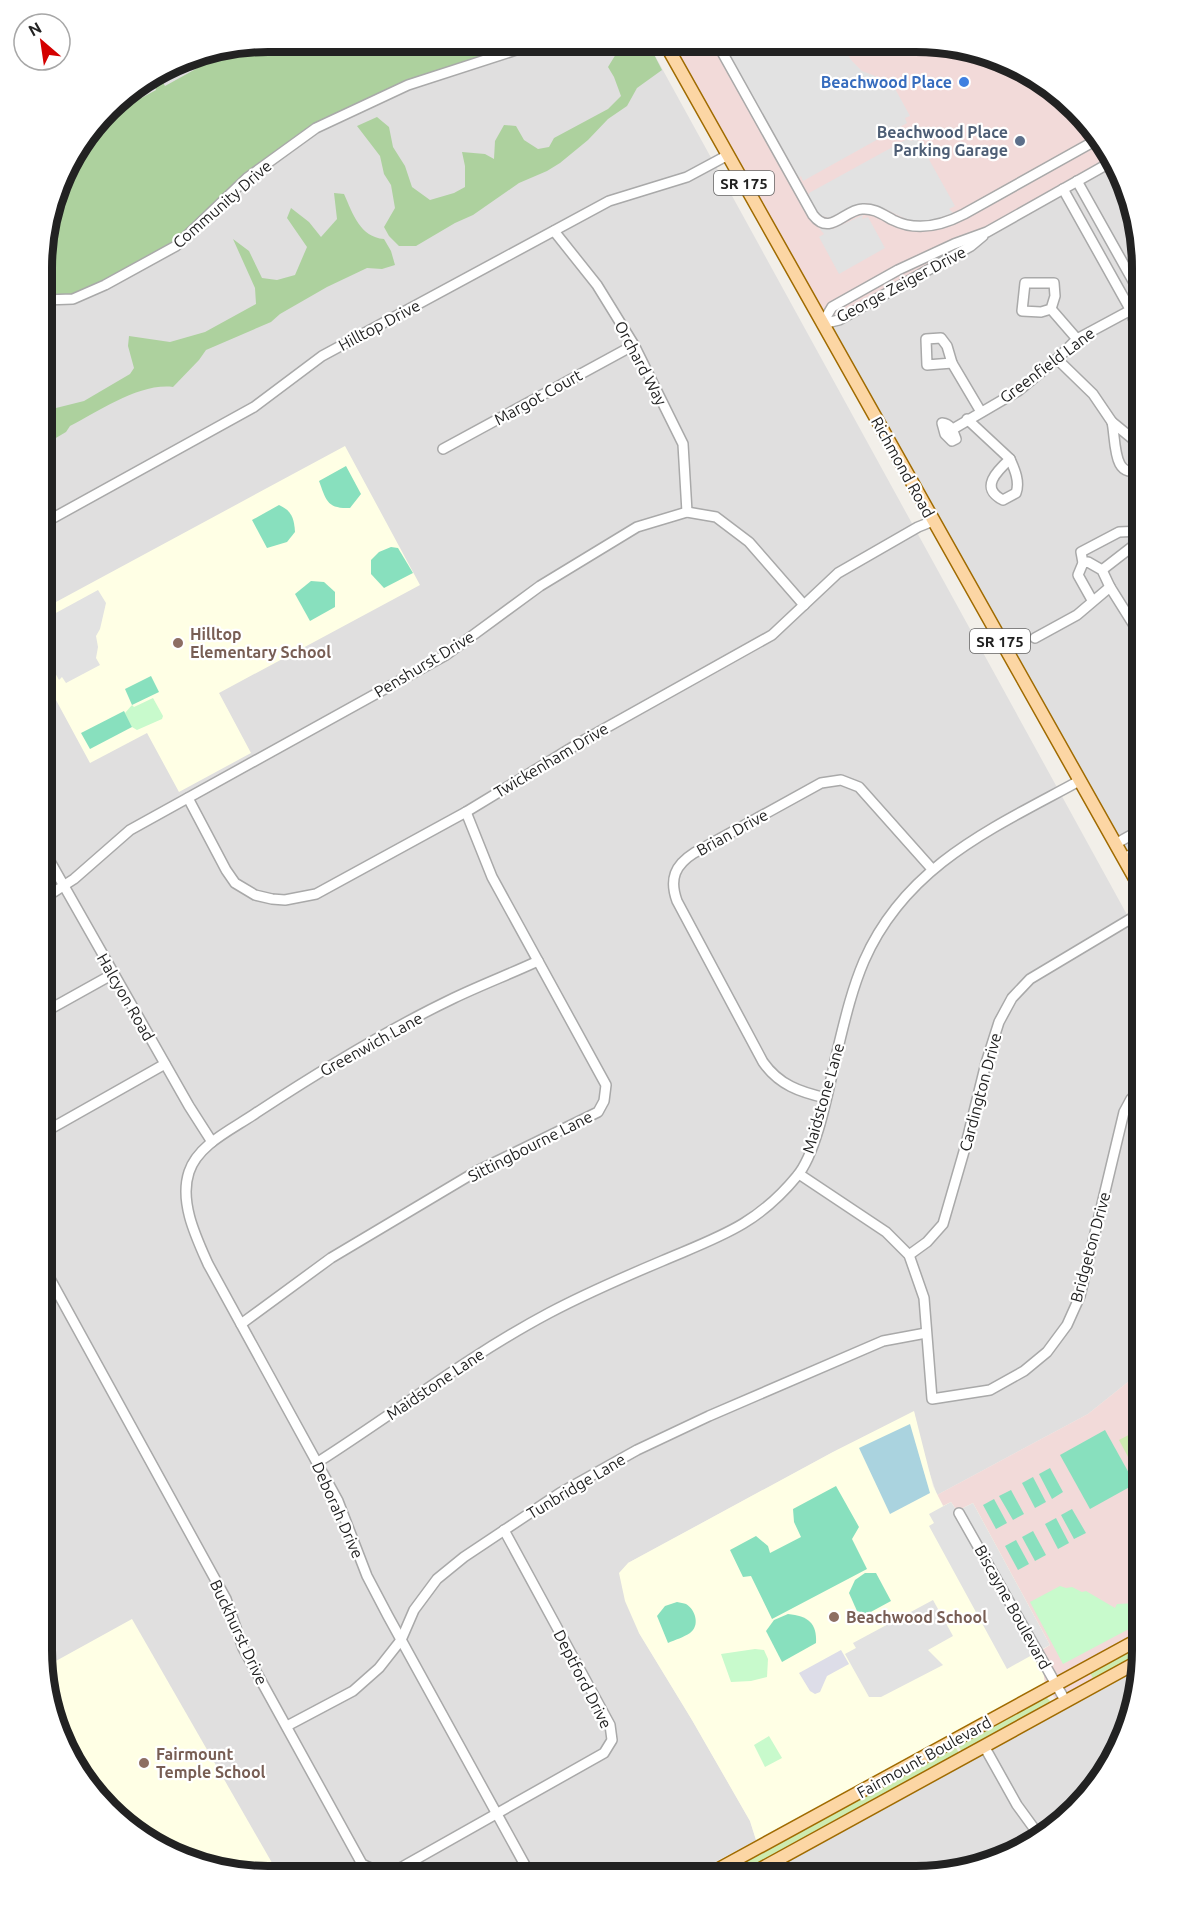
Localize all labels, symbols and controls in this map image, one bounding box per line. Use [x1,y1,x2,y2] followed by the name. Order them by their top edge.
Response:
[12,12,72,72] north arrow
[25,18,44,40] text: N
[821,73,952,91] place label: Beachwood Place
[957,75,971,89] marker: Beachwood Place
[877,123,1008,159] place label: Beachwood Place Parking Garage
[1013,134,1027,148] marker: Beachwood Place Parking Garage
[169,156,275,252] street label: Community Drive
[714,171,774,195] road number: SR 175
[833,242,969,326] street label: George Zeiger Drive
[335,296,423,354] street label: Hilltop Drive
[611,318,671,408] street label: Orchard Way
[996,324,1098,406] street label: Greenfield Lane
[491,365,586,428] street label: Margot Court
[868,413,938,521] street label: Richmond Road
[190,625,331,661] place label: Hilltop Elementary School
[371,627,477,701] street label: Penshurst Drive
[970,629,1030,653] road number: SR 175
[171,636,185,650] marker: Hilltop Elementary School
[491,719,611,801] street label: Twickenham Drive
[693,805,771,859] street label: Brian Drive
[94,950,158,1044] street label: Halcyon Road
[317,1008,425,1080] street label: Greenwich Lane
[956,1031,1004,1153] street label: Cardington Drive
[799,1041,847,1155] street label: Maidstone Lane
[465,1107,595,1185] street label: Sittingbourne Lane
[1067,1190,1113,1304] street label: Bridgeton Drive
[383,1345,487,1423] street label: Maidstone Lane
[524,1450,628,1522] street label: Tunbridge Lane
[309,1459,367,1561] street label: Deborah Drive
[971,1542,1055,1672] street label: Biscayne Boulevard
[207,1577,271,1687] street label: Buckhurst Drive
[846,1608,987,1626] place label: Beachwood School
[827,1610,841,1624] marker: Beachwood School
[550,1627,616,1731] street label: Deptford Drive
[854,1713,994,1801] street label: Fairmount Boulevard
[156,1745,266,1781] place label: Fairmount Temple School
[137,1756,151,1770] marker: Fairmount Temple School

